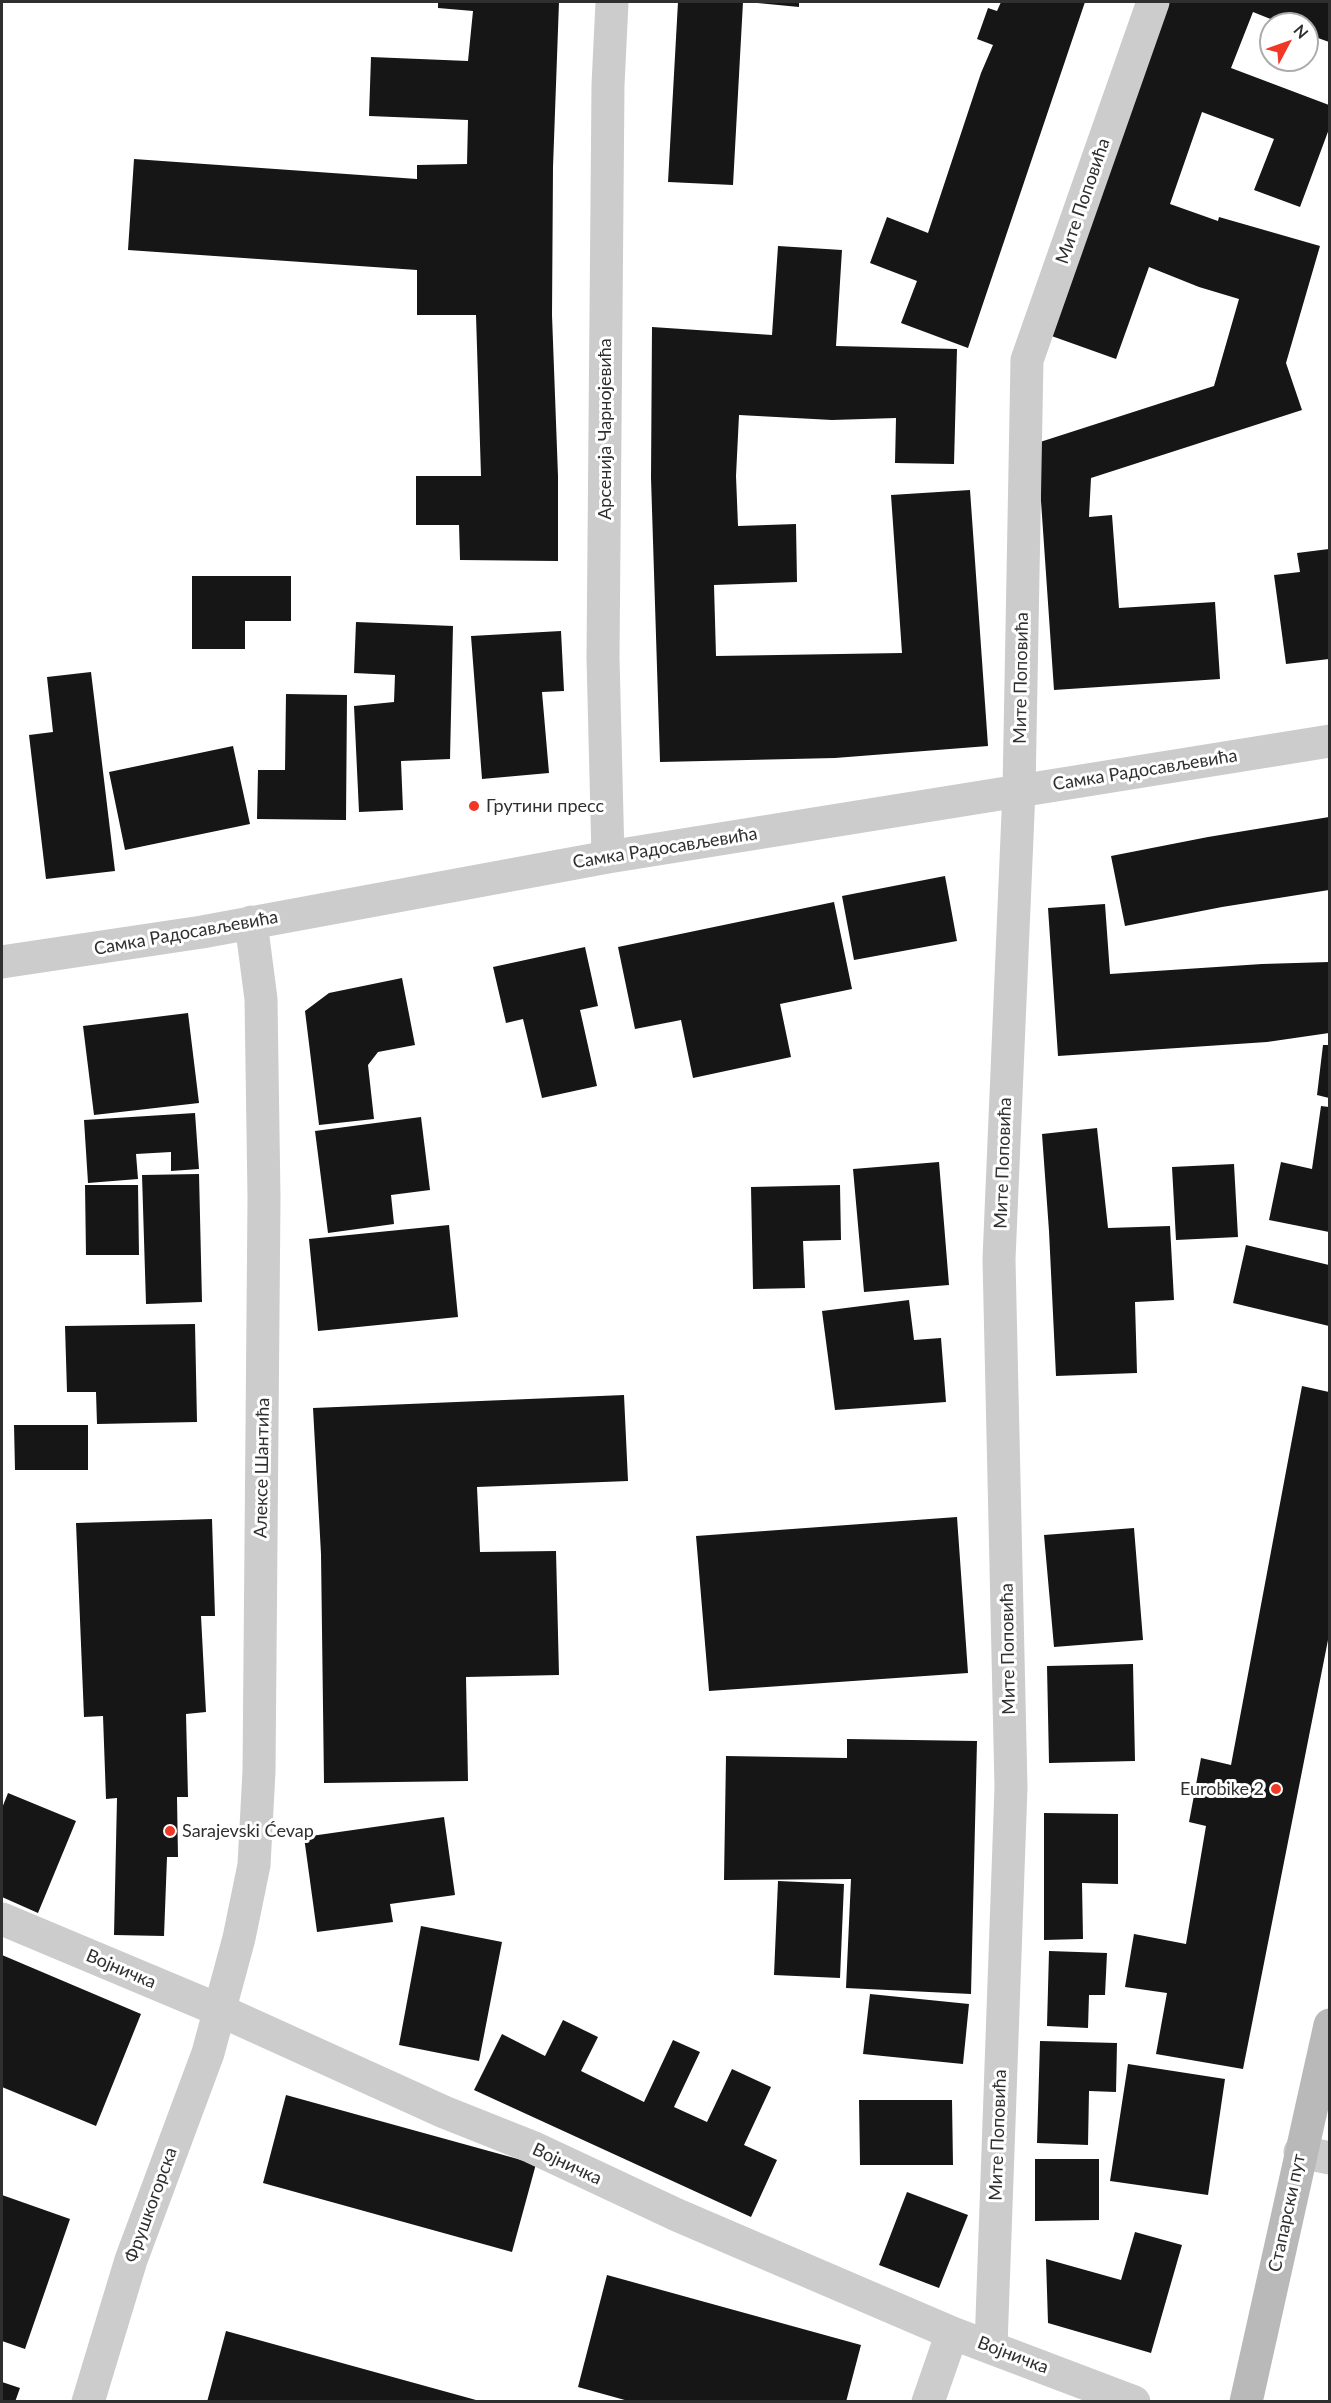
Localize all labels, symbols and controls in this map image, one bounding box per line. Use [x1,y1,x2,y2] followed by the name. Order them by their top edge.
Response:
[1259,12,1319,72] north arrow
[1290,20,1313,42] text: N
[1051,135,1115,267] street label: Мите Поповића
[594,338,616,520] street label: Арсенија Чарнојевића
[1009,612,1033,744] street label: Мите Поповића
[1051,745,1239,795] street label: Самка Радосављевића
[486,795,604,817] place label: Грутини пресс
[467,799,481,813] marker: Грутини пресс
[571,823,759,873] street label: Самка Радосављевића
[92,906,280,960] street label: Самка Радосављевића
[990,1097,1016,1229] street label: Мите Поповића
[250,1398,274,1538] street label: Алексе Шантића
[996,1583,1020,1715] street label: Мите Поповића
[1180,1778,1264,1800] place label: Eurobike 2
[1269,1782,1283,1796] marker: Eurobike 2
[182,1820,314,1842] place label: Sarajevski Ćevap
[163,1824,177,1838] marker: Sarajevski Ćevap
[83,1945,159,1993] street label: Војничка
[985,2069,1011,2201] street label: Мите Поповића
[529,2139,605,2189] street label: Војничка
[120,2144,182,2266] street label: Фрушкогорска
[1264,2152,1310,2274] street label: Стапарски пут
[975,2332,1051,2378] street label: Војничка

